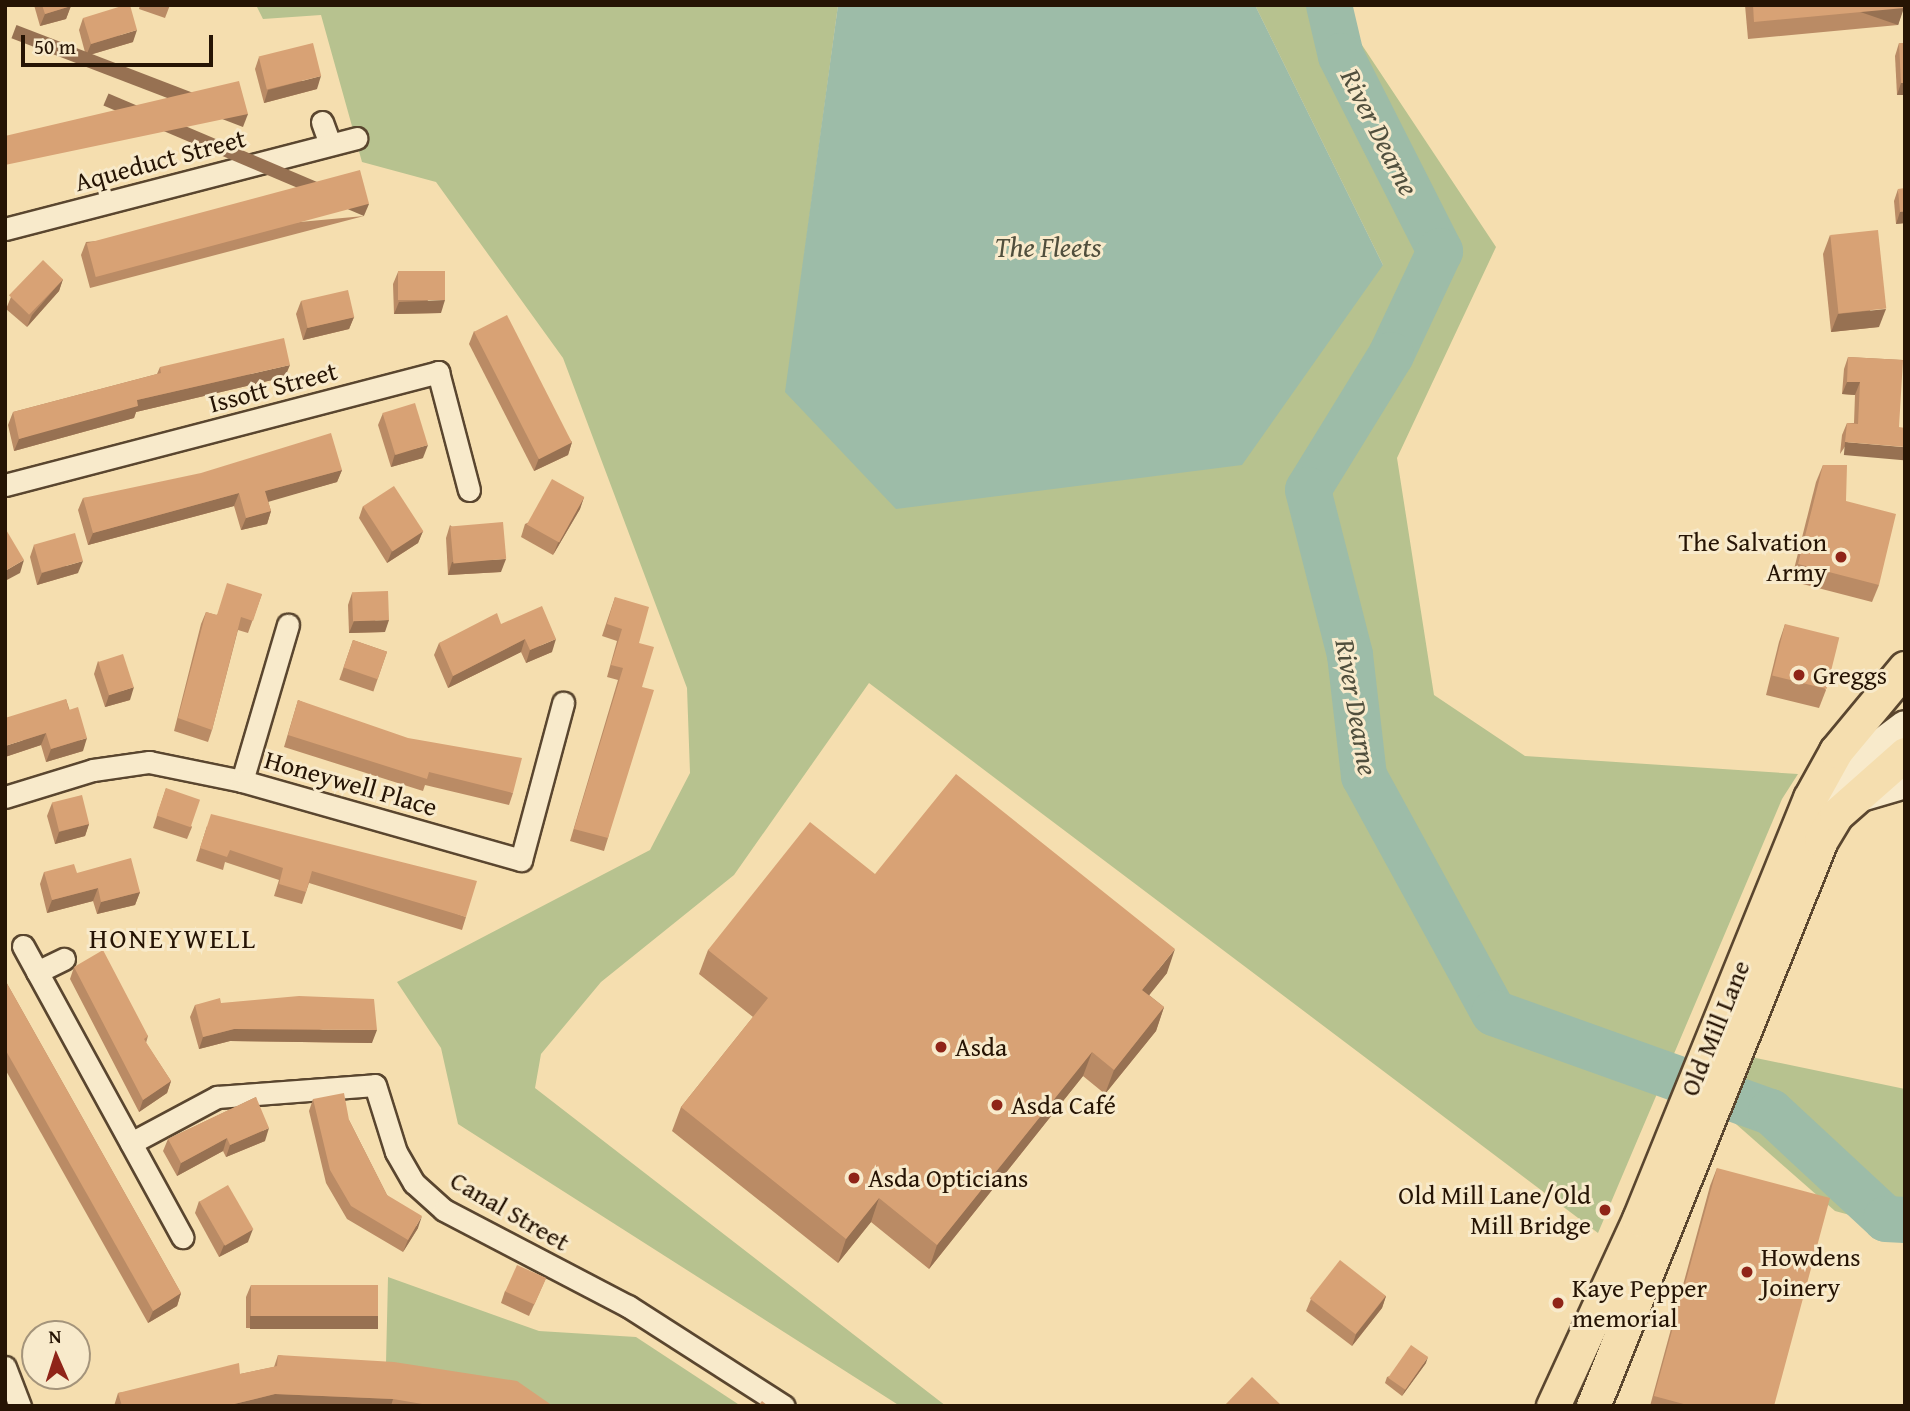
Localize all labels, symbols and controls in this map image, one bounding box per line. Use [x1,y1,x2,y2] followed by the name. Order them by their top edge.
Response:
[24,21,217,65] scale bar
[34,31,76,62] text: 50 m
[1334,63,1426,201] water label: River Dearne
[71,122,249,198] street label: Aqueduct Street
[995,230,1101,264] water label: The Fleets
[205,355,341,419] street label: Issott Street
[1679,526,1827,588] place label: The Salvation Army
[1833,549,1849,565] marker: The Salvation Army
[1328,636,1386,778] water label: River Dearne
[1813,659,1887,691] place label: Greggs
[1791,667,1807,683] marker: Greggs
[261,743,441,823] street label: Honeywell Place
[90,921,256,955] district label: HONEYWELL
[1674,956,1756,1100] street label: Old Mill Lane
[955,1031,1007,1063] place label: Asda
[933,1039,949,1055] marker: Asda
[1011,1089,1116,1121] place label: Asda Café
[989,1097,1005,1113] marker: Asda Café
[868,1162,1028,1194] place label: Asda Opticians
[445,1164,575,1258] street label: Canal Street
[846,1170,862,1186] marker: Asda Opticians
[1398,1179,1591,1240] place label: Old Mill Lane/Old Mill Bridge
[1597,1202,1613,1218] marker: Old Mill Lane/Old Mill Bridge
[1761,1241,1861,1302] place label: Howdens Joinery
[1739,1264,1755,1280] marker: Howdens Joinery
[1572,1272,1707,1334] place label: Kaye Pepper memorial
[1550,1295,1566,1311] marker: Kaye Pepper memorial
[21,1320,91,1390] north arrow
[48,1322,62,1350] text: N

